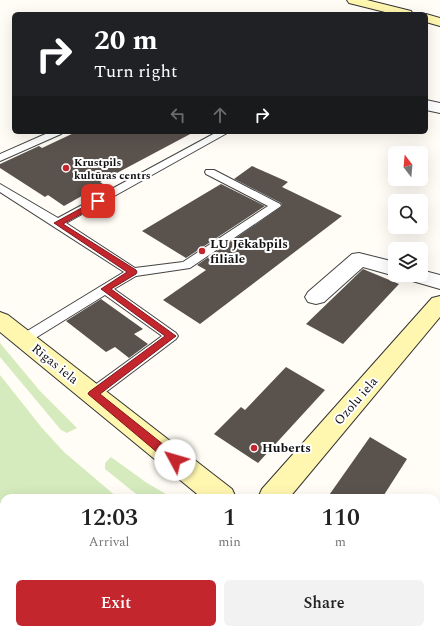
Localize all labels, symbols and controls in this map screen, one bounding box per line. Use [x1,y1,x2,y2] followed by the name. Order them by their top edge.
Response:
[94,19,158,62] text: 20 m
[28,28,80,80] icon: right
[94,58,177,85] text: Turn right
[167,104,189,126] icon: left
[209,104,231,126] icon: ahead
[251,104,273,126] icon: right
[388,146,428,186] north arrow
[388,146,428,282] map controls
[74,154,151,184] place label: Krustpils kultūras centrs
[61,163,71,173] marker: Krustpils kultūras centrs
[81,184,115,218] pin
[87,190,109,212] icon: arrive
[388,194,428,234] button: search
[210,234,288,269] place label: LU Jēkabpils filiāle
[388,242,428,282] button: layers
[197,246,207,256] marker: LU Jēkabpils filiāle
[27,339,83,390] street label: Rīgas iela
[329,372,383,430] street label: Ozolu iela
[262,438,311,458] place label: Huberts
[154,439,196,481] position arrow
[249,443,259,453] marker: Huberts
[80,500,138,536] text: 12:03
[223,500,236,536] text: 1
[321,500,360,536] text: 110
[89,532,129,552] text: Arrival
[218,532,241,552] text: min
[335,532,346,552] text: m
[16,580,216,626] button: Exit
[224,580,424,626] button: Share

